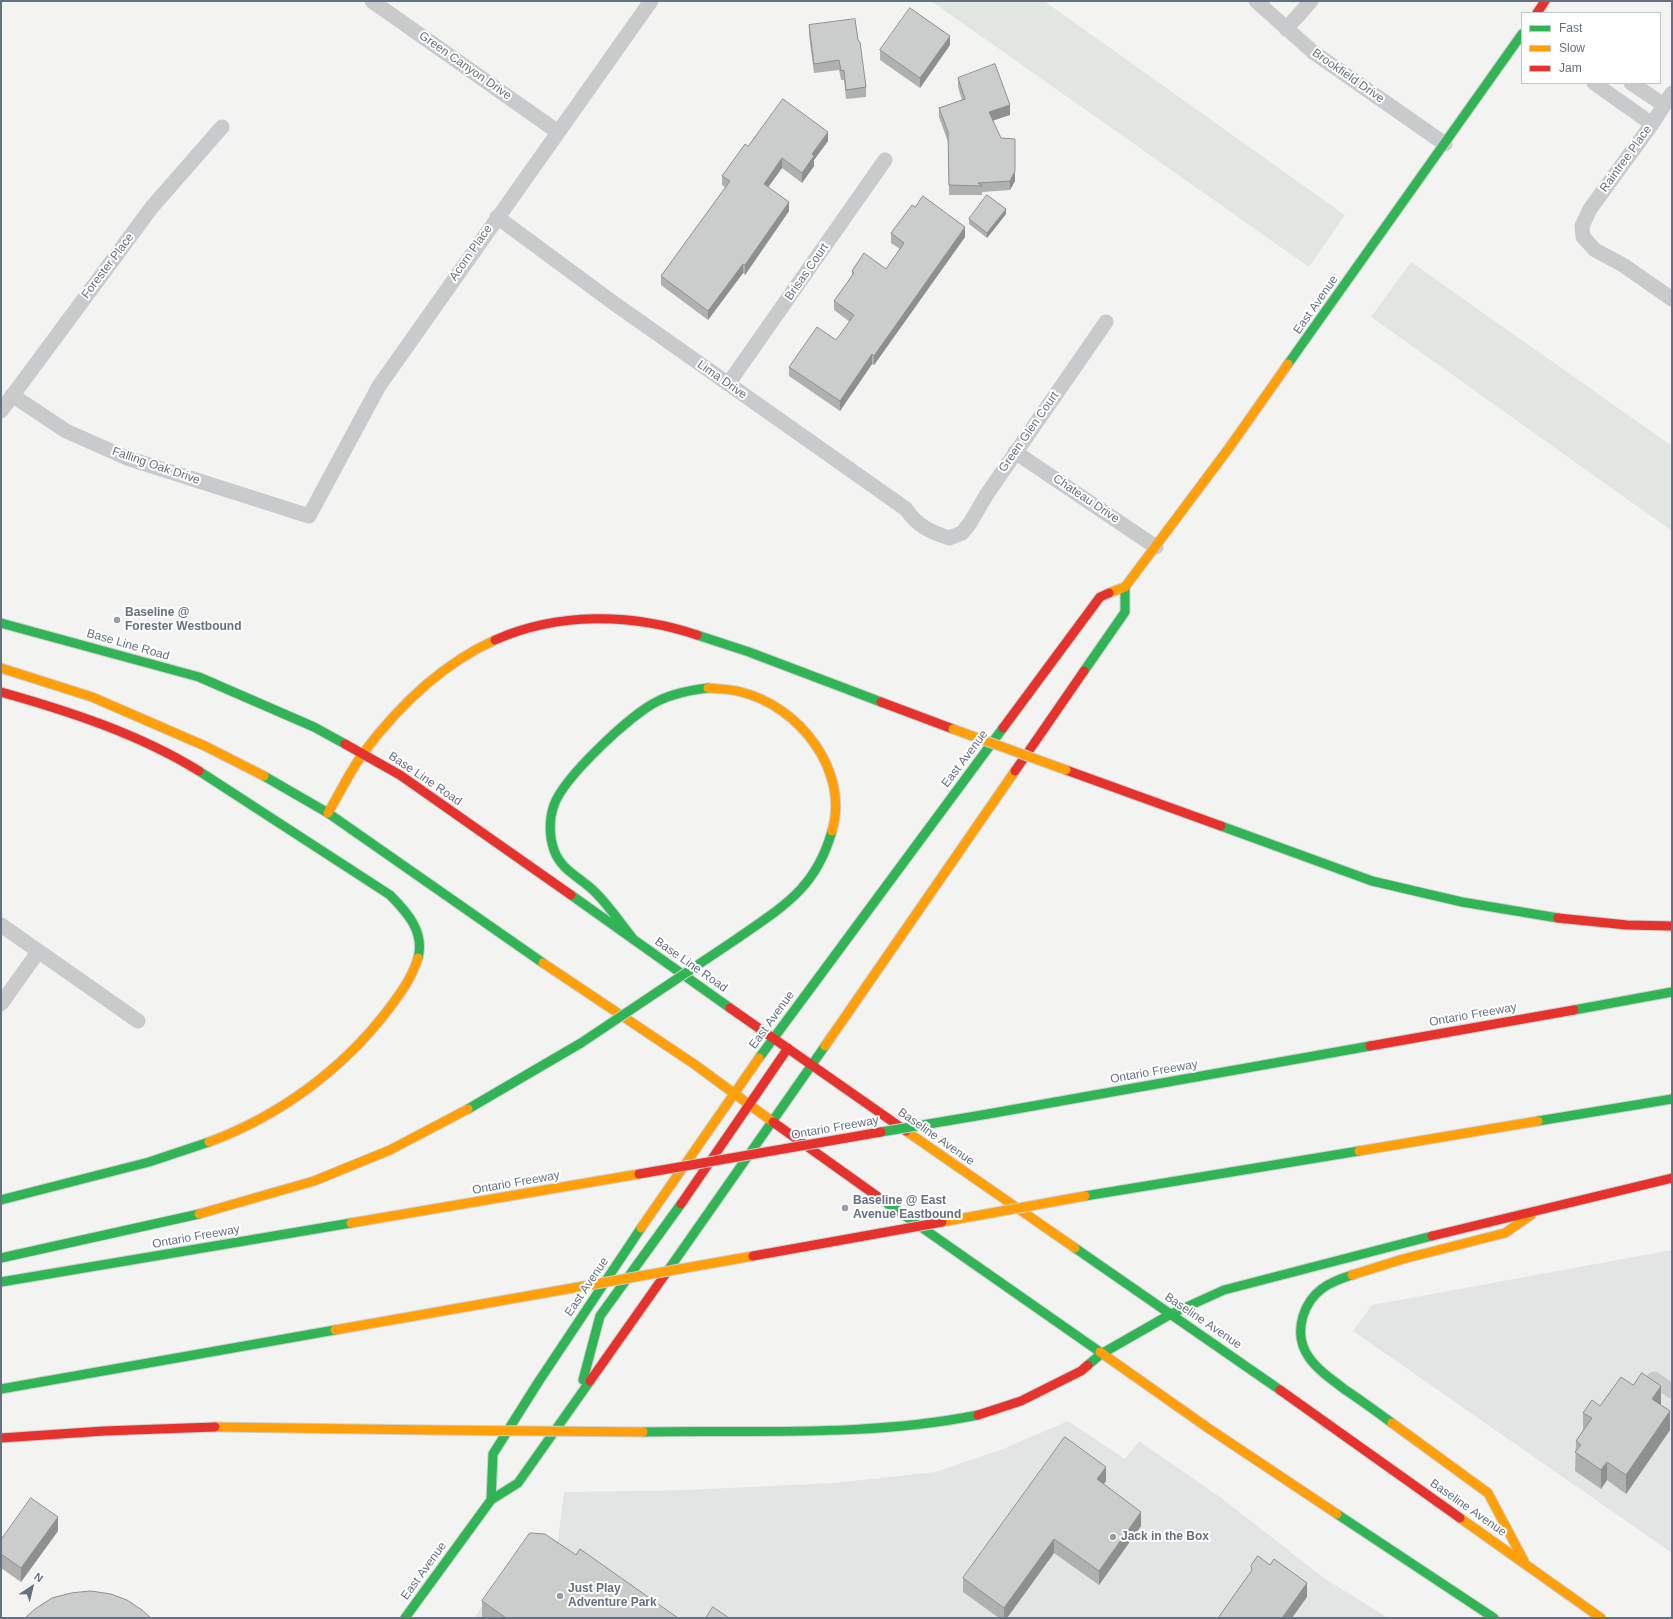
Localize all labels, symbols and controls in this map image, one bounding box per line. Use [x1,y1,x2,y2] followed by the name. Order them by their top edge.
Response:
[1521,12,1661,84] legend
[1559,21,1582,35] text: Fast
[416,29,514,103] street label: Green Canyon Drive
[1559,41,1585,55] text: Slow
[1309,46,1387,106] street label: Brookfield Drive
[1559,61,1582,75] text: Jam
[1597,123,1655,195] street label: Raintree Place
[447,222,495,284] street label: Acorn Place
[79,231,137,301] street label: Forester Place
[782,241,832,303] street label: Brisas Court
[1291,273,1341,337] street label: East Avenue
[694,358,750,402] street label: Lima Drive
[996,389,1062,475] street label: Green Glen Court
[110,444,202,488] street label: Falling Oak Drive
[1050,472,1122,526] street label: Chateau Drive
[125,606,241,634] place label: Baseline @ Forester Westbound
[112,615,122,625] marker: Baseline @ Forester Westbound
[85,626,171,664] street label: Base Line Road
[939,728,991,790] street label: East Avenue
[386,749,464,809] street label: Base Line Road
[652,935,730,995] street label: Base Line Road
[746,988,798,1052] street label: East Avenue
[1428,1000,1518,1030] street label: Ontario Freeway
[1109,1057,1199,1087] street label: Ontario Freeway
[895,1105,977,1169] street label: Baseline Avenue
[790,1113,880,1143] street label: Ontario Freeway
[471,1168,561,1198] street label: Ontario Freeway
[853,1194,961,1222] place label: Baseline @ East Avenue Eastbound
[840,1203,850,1213] marker: Baseline @ East Avenue Eastbound
[151,1222,241,1252] street label: Ontario Freeway
[562,1255,612,1319] street label: East Avenue
[1162,1290,1244,1352] street label: Baseline Avenue
[1427,1476,1509,1540] street label: Baseline Avenue
[1121,1530,1209,1544] place label: Jack in the Box
[1108,1532,1118,1542] marker: Jack in the Box
[398,1539,450,1603] street label: East Avenue
[12,1567,52,1607] north arrow
[32,1570,46,1584] text: N
[568,1582,657,1610] place label: Just Play Adventure Park
[555,1591,565,1601] marker: Just Play Adventure Park

